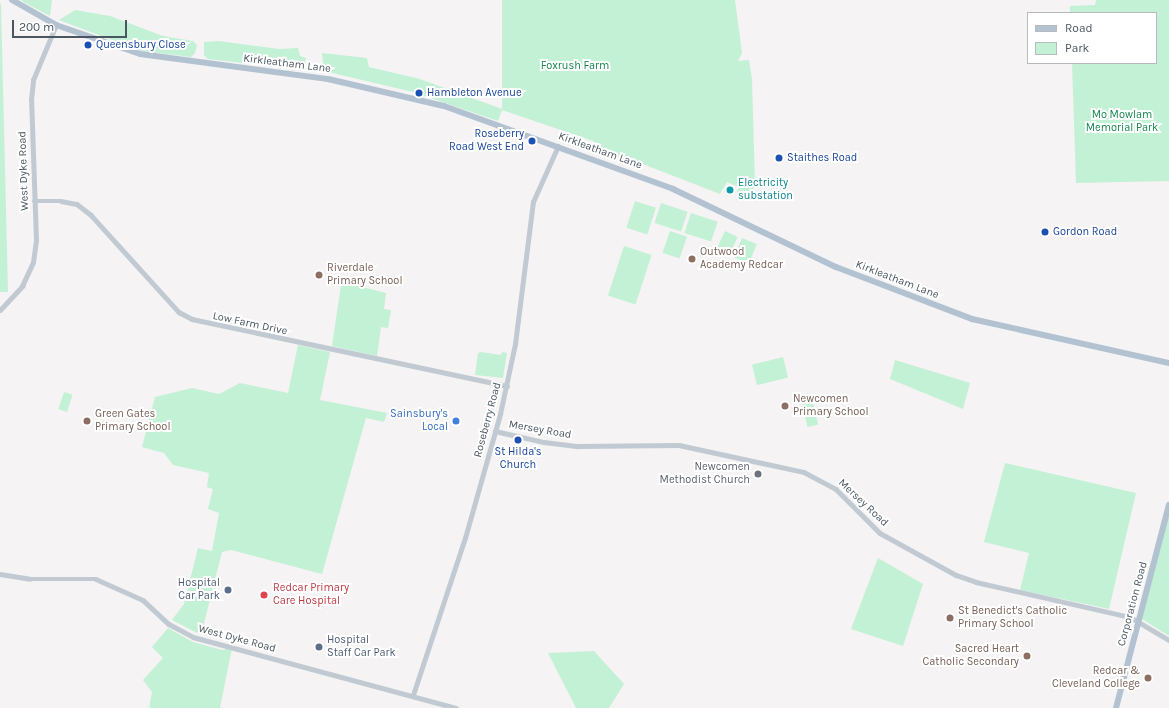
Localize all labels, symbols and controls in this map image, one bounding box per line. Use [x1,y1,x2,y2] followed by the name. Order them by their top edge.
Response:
[14,12,129,38] scale bar
[1027,12,1157,64] legend
[19,20,54,34] text: 200 m
[1065,21,1093,35] text: Road
[96,38,186,52] place label: Queensbury Close
[83,40,93,50] marker: Queensbury Close
[1065,41,1089,55] text: Park
[242,52,332,76] street label: Kirkleatham Lane
[541,59,609,73] park label: Foxrush Farm
[427,86,522,100] place label: Hambleton Avenue
[414,88,424,98] marker: Hambleton Avenue
[1086,109,1158,135] park label: Mo Mowlam Memorial Park
[449,128,524,154] place label: Roseberry Road West End
[556,130,644,172] street label: Kirkleatham Lane
[16,131,32,211] street label: West Dyke Road
[527,136,537,146] marker: Roseberry Road West End
[787,151,857,165] place label: Staithes Road
[774,153,784,163] marker: Staithes Road
[738,177,793,203] place label: Electricity substation
[725,185,735,195] marker: Electricity substation
[1053,225,1117,239] place label: Gordon Road
[1040,227,1050,237] marker: Gordon Road
[700,246,783,272] place label: Outwood Academy Redcar
[687,254,697,264] marker: Outwood Academy Redcar
[853,258,941,302] street label: Kirkleatham Lane
[327,262,402,288] place label: Riverdale Primary School
[314,270,324,280] marker: Riverdale Primary School
[212,310,288,338] street label: Low Farm Drive
[472,381,504,459] street label: Roseberry Road
[793,393,868,419] place label: Newcomen Primary School
[780,401,790,411] marker: Newcomen Primary School
[95,408,170,434] place label: Green Gates Primary School
[390,408,448,434] place label: Sainsbury's Local
[82,416,92,426] marker: Green Gates Primary School
[451,416,461,426] marker: Sainsbury's Local
[508,418,572,442] street label: Mersey Road
[513,435,523,445] marker: St Hilda's Church
[495,446,541,472] place label: St Hilda's Church
[660,461,750,487] place label: Newcomen Methodist Church
[753,469,763,479] marker: Newcomen Methodist Church
[835,477,891,529] street label: Mersey Road
[1115,560,1151,648] street label: Corporation Road
[178,577,220,603] place label: Hospital Car Park
[273,582,349,608] place label: Redcar Primary Care Hospital
[223,585,233,595] marker: Hospital Car Park
[258,589,270,601] marker: Redcar Primary Care Hospital
[958,605,1067,631] place label: St Benedict's Catholic Primary School
[945,613,955,623] marker: St Benedict's Catholic Primary School
[197,622,277,656] street label: West Dyke Road
[327,634,396,660] place label: Hospital Staff Car Park
[314,642,324,652] marker: Hospital Staff Car Park
[922,643,1019,669] place label: Sacred Heart Catholic Secondary
[1022,651,1032,661] marker: Sacred Heart Catholic Secondary
[1052,665,1140,691] place label: Redcar & Cleveland College
[1143,673,1153,683] marker: Redcar & Cleveland College

